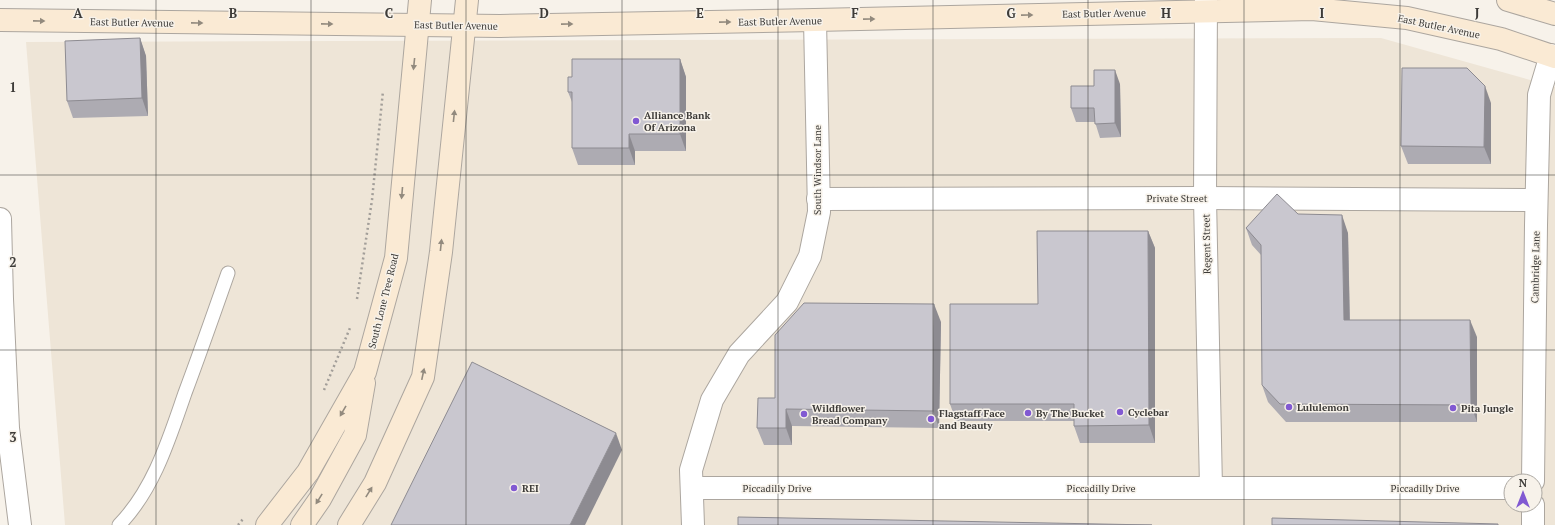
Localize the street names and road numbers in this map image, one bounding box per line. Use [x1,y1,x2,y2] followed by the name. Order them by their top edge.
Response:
[1062,6,1146,21] street label: East Butler Avenue
[1397,11,1481,42] street label: East Butler Avenue
[738,14,822,29] street label: East Butler Avenue
[90,15,174,30] street label: East Butler Avenue
[414,18,498,33] street label: East Butler Avenue
[811,125,824,215] street label: South Windsor Lane
[1147,192,1208,205] street label: Private Street
[1199,213,1214,274] street label: Regent Street
[1528,231,1543,303] street label: Cambridge Lane
[365,252,402,350] street label: South Lone Tree Road
[742,482,812,495] street label: Piccadilly Drive
[1066,482,1136,495] street label: Piccadilly Drive
[1390,482,1460,495] street label: Piccadilly Drive

